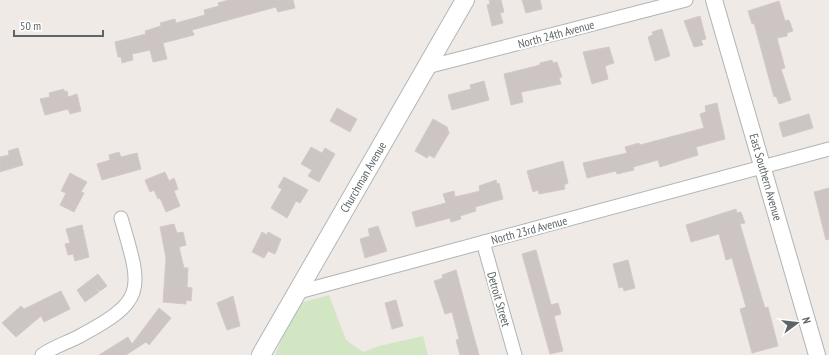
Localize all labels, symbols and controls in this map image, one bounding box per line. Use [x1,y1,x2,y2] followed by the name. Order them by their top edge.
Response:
[14,12,103,38] scale bar
[516,17,596,51] street label: North 24th Avenue
[20,18,41,33] text: 50 m
[746,132,786,222] street label: East Southern Avenue
[337,139,389,215] street label: Churchman Avenue
[489,213,569,247] street label: North 23rd Avenue
[484,270,514,329] street label: Detroit Street
[777,303,817,343] north arrow
[799,316,814,325] text: N

